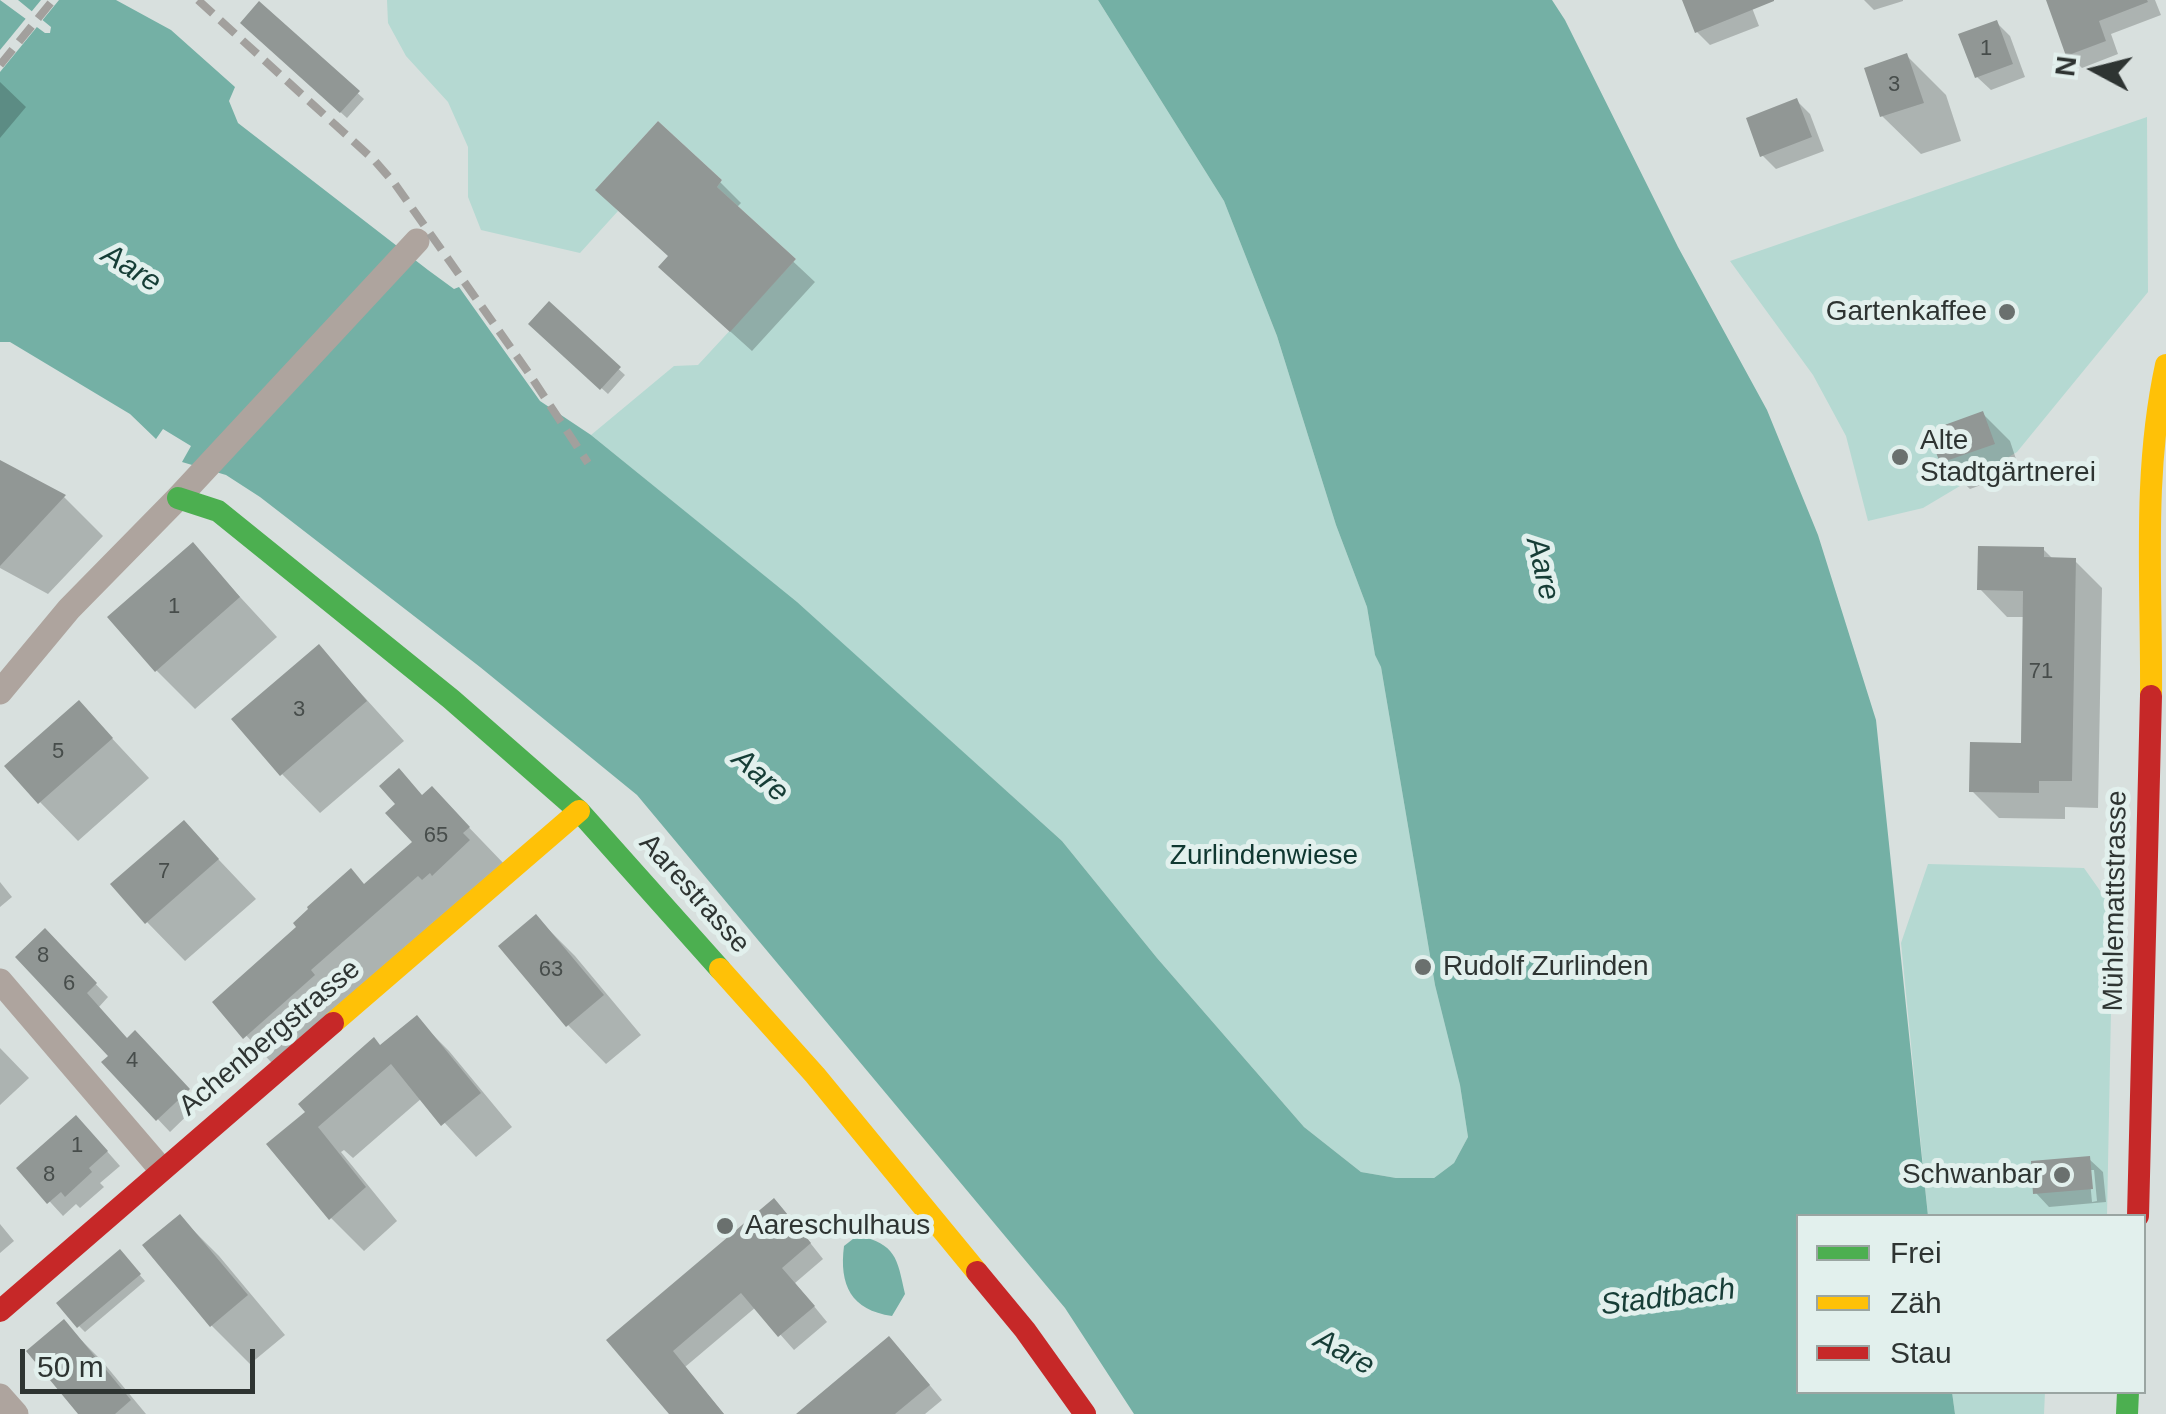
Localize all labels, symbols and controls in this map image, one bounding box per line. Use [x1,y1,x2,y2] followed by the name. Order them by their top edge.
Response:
[2046,20,2146,120] north arrow
[1980,36,1992,62] house number: 1
[2049,54,2082,78] text: N
[1888,72,1900,98] house number: 3
[95,237,167,301] water label: Aare
[1826,295,1987,329] place label: Gartenkaffee
[1996,301,2018,323] marker: Gartenkaffee
[1920,424,2096,490] place label: Alte Stadtgärtnerei
[1889,446,1911,468] marker: Alte Stadtgärtnerei
[1517,534,1567,604] water label: Aare
[168,594,180,620] house number: 1
[2029,659,2053,685] house number: 71
[293,697,305,723] house number: 3
[52,739,64,765] house number: 5
[724,742,796,810] water label: Aare
[2097,790,2135,1012] street label: Mühlemattstrasse
[424,823,448,849] house number: 65
[632,827,756,961] street label: Aarestrasse
[1170,839,1358,873] park label: Zurlindenwiese
[158,859,170,885] house number: 7
[37,943,49,969] house number: 8
[1443,950,1648,984] place label: Rudolf Zurlinden
[173,953,367,1123] street label: Achenbergstrasse
[1412,956,1434,978] marker: Rudolf Zurlinden
[539,957,563,983] house number: 63
[63,971,75,997] house number: 6
[126,1048,138,1074] house number: 4
[71,1133,83,1159] house number: 1
[1902,1158,2042,1192] place label: Schwanbar
[43,1162,55,1188] house number: 8
[2051,1164,2073,1186] marker: Schwanbar
[745,1209,930,1243] place label: Aareschulhaus
[1796,1214,2146,1394] legend
[714,1215,736,1237] marker: Aareschulhaus
[1890,1236,1942,1269] text: Frei
[1599,1272,1737,1324] water label: Stadtbach
[1890,1286,1942,1319] text: Zäh
[1308,1322,1380,1384] water label: Aare
[25,1329,260,1391] scale bar
[1890,1336,1952,1369] text: Stau
[37,1350,104,1383] text: 50 m

